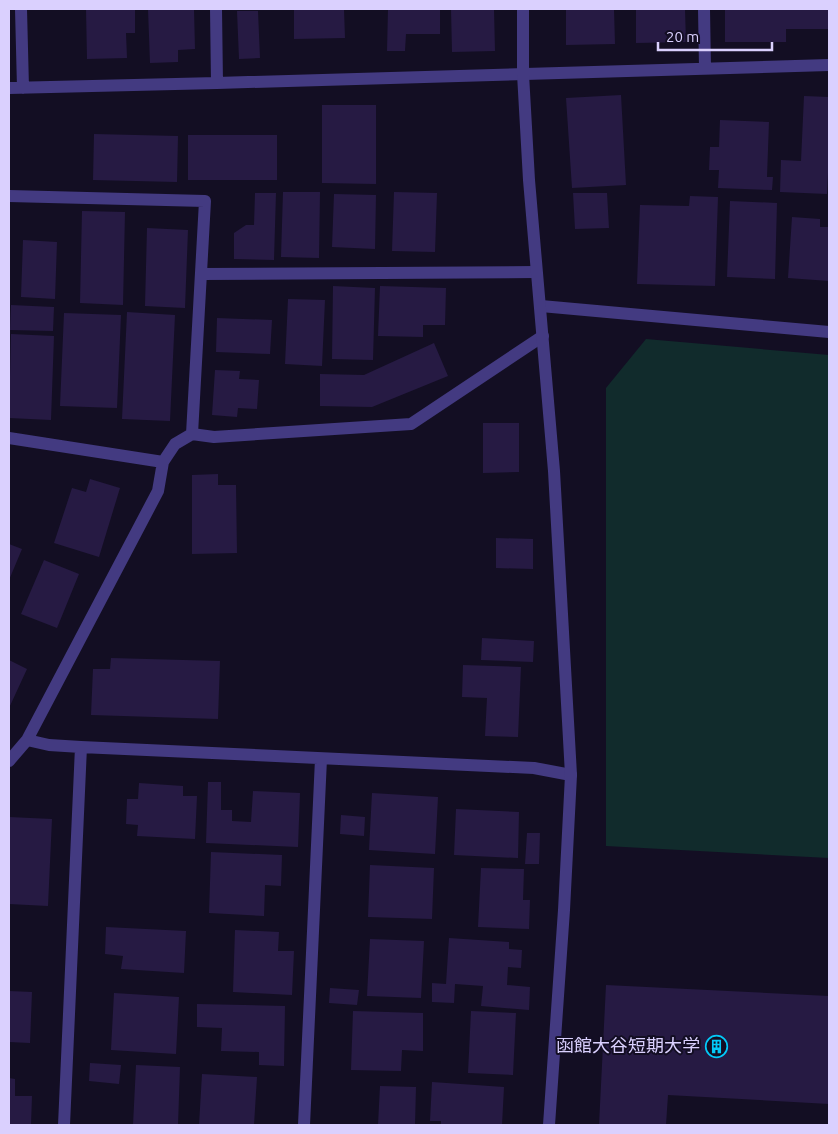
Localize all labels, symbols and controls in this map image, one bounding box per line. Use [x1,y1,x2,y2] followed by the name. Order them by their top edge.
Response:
[658,20,772,52] scale bar
[666,28,699,45] text: 20 m
[704,1034,728,1058] building icon: 函館大谷短期大学
[556,1035,700,1055] place label: 函館大谷短期大学

